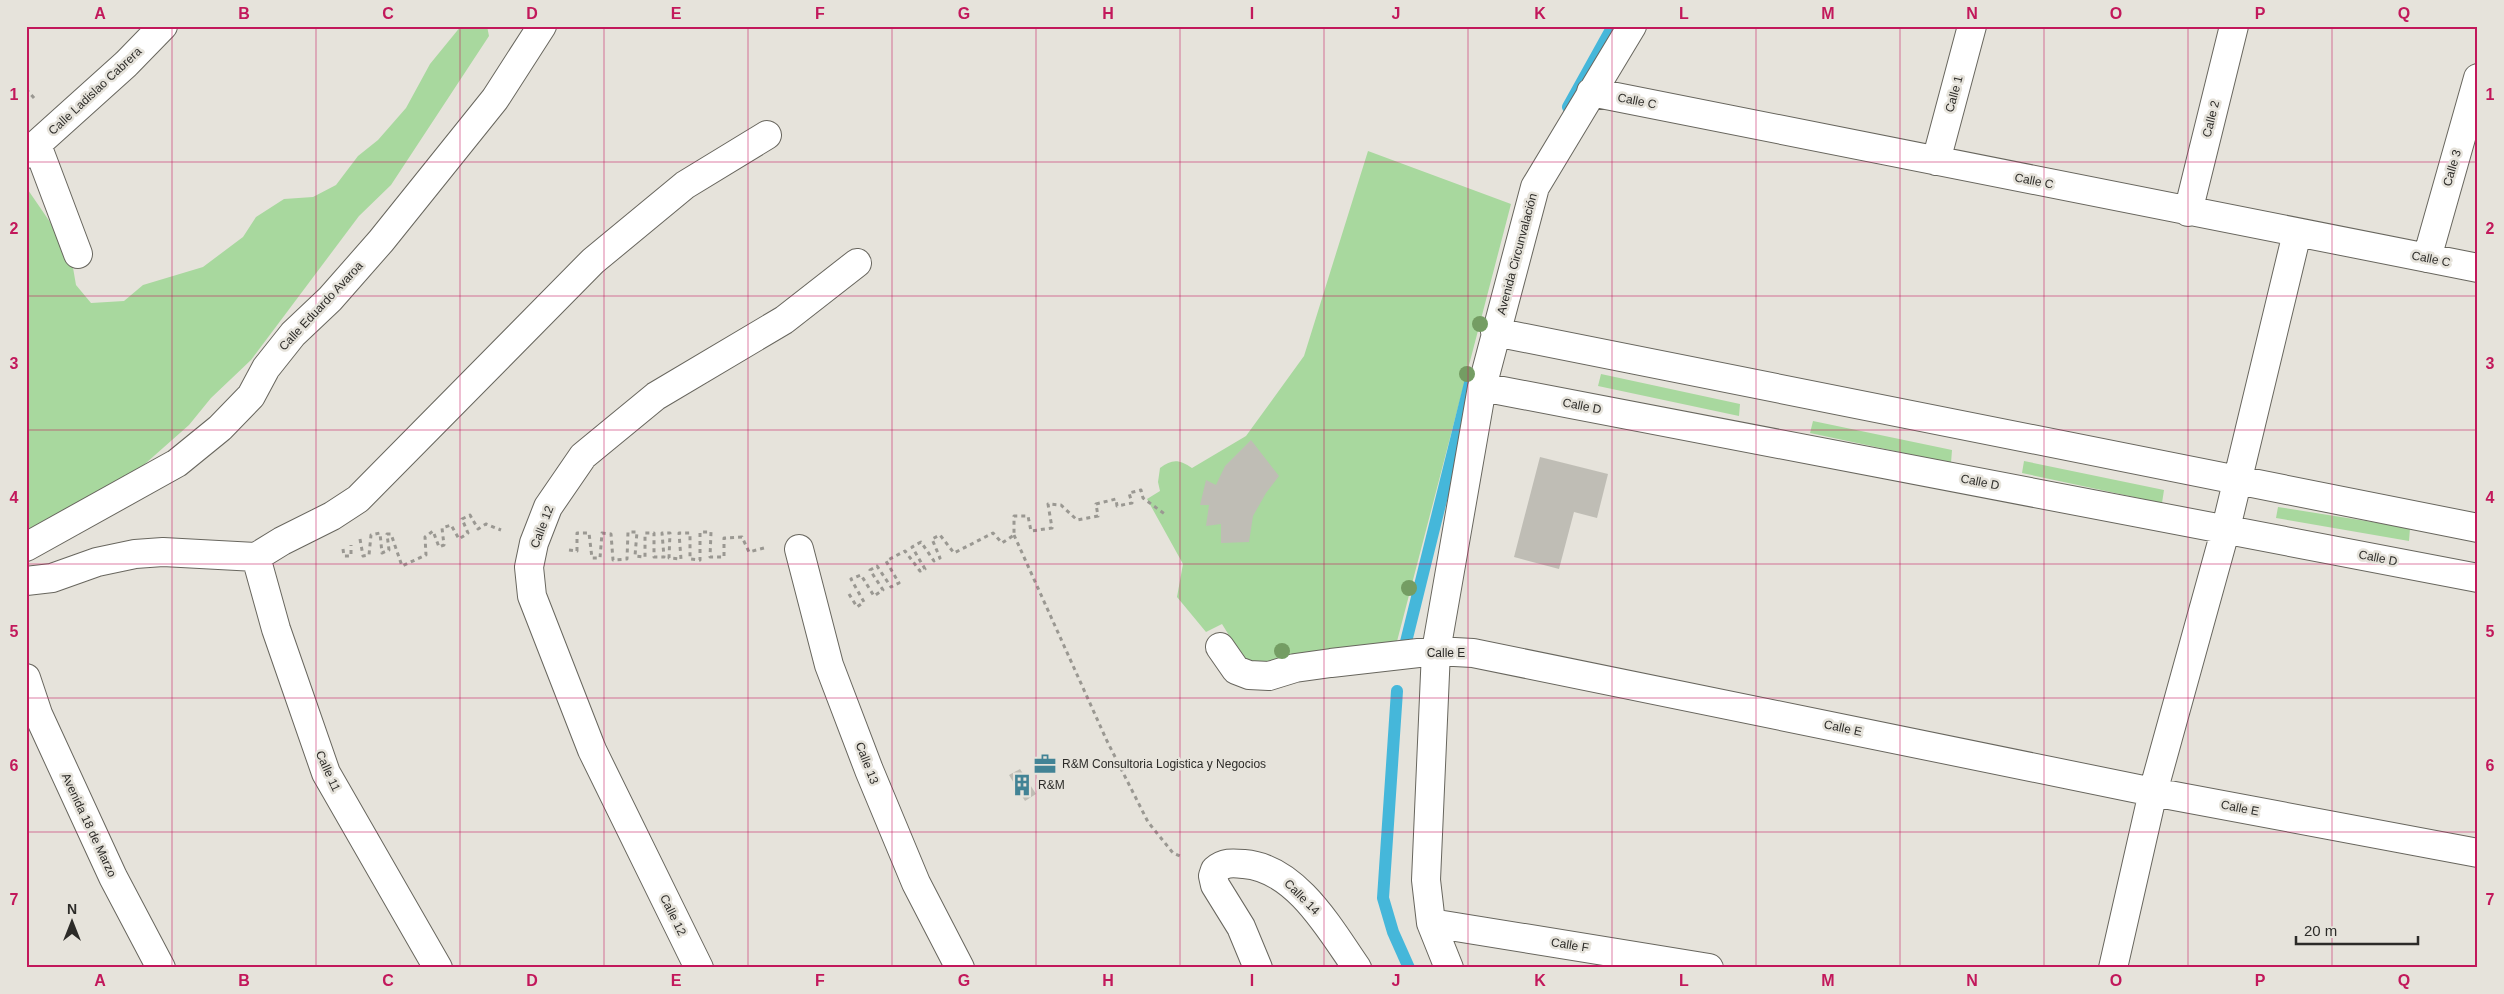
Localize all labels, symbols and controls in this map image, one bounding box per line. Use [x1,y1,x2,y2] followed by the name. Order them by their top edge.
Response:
[94,5,106,22] text: A
[238,5,250,22] text: B
[382,5,394,22] text: C
[526,5,538,22] text: D
[671,5,682,22] text: E
[815,5,825,22] text: F
[958,5,970,22] text: G
[1102,5,1114,22] text: H
[1250,5,1254,22] text: I
[1392,5,1400,22] text: J
[1534,5,1546,22] text: K
[1679,5,1689,22] text: L
[1821,5,1835,22] text: M
[1966,5,1978,22] text: N
[2110,5,2122,22] text: O
[2255,5,2266,22] text: P
[2398,5,2410,22] text: Q
[46,44,145,138] street label: Calle Ladislao Cabrera
[1942,74,1966,114] street label: Calle 1
[10,86,19,103] text: 1
[2486,86,2495,103] text: 1
[1616,90,1658,112] street label: Calle C
[2200,99,2222,139] street label: Calle 2
[2440,148,2464,188] street label: Calle 3
[2013,170,2055,192] street label: Calle C
[1494,192,1540,316] street label: Avenida Circunvalación
[10,220,19,237] text: 2
[2486,220,2495,237] text: 2
[2410,248,2452,270] street label: Calle C
[276,258,366,353] street label: Calle Eduardo Avaroa
[10,355,19,372] text: 3
[2486,355,2495,372] text: 3
[1561,395,1603,417] street label: Calle D
[1959,471,2001,493] street label: Calle D
[10,489,19,506] text: 4
[2486,489,2495,506] text: 4
[528,504,557,550] street label: Calle 12
[2357,547,2399,569] street label: Calle D
[10,623,19,640] text: 5
[2486,623,2495,640] text: 5
[1427,646,1465,660] street label: Calle E
[1823,717,1863,739] street label: Calle E
[853,740,882,786] street label: Calle 13
[313,748,343,794] street label: Calle 11
[1032,751,1058,777] office icon: R&M Consultoria Logistica y Negocios
[10,757,19,774] text: 6
[1062,757,1266,771] place label: R&M Consultoria Logistica y Negocios
[2486,757,2495,774] text: 6
[59,771,119,880] street label: Avenida 18 de Marzo
[1009,772,1035,798] building icon: R&M
[1038,778,1065,792] place label: R&M
[2220,797,2260,819] street label: Calle E
[1281,876,1323,918] street label: Calle 14
[10,891,19,908] text: 7
[2486,891,2495,908] text: 7
[657,892,689,938] street label: Calle 12
[48,896,98,946] north arrow
[67,901,77,917] text: N
[2296,914,2419,946] scale bar
[2304,922,2337,939] text: 20 m
[1550,935,1590,955] street label: Calle F
[94,972,106,989] text: A
[238,972,250,989] text: B
[382,972,394,989] text: C
[526,972,538,989] text: D
[671,972,682,989] text: E
[815,972,825,989] text: F
[958,972,970,989] text: G
[1102,972,1114,989] text: H
[1250,972,1254,989] text: I
[1392,972,1400,989] text: J
[1534,972,1546,989] text: K
[1679,972,1689,989] text: L
[1821,972,1835,989] text: M
[1966,972,1978,989] text: N
[2110,972,2122,989] text: O
[2255,972,2266,989] text: P
[2398,972,2410,989] text: Q

